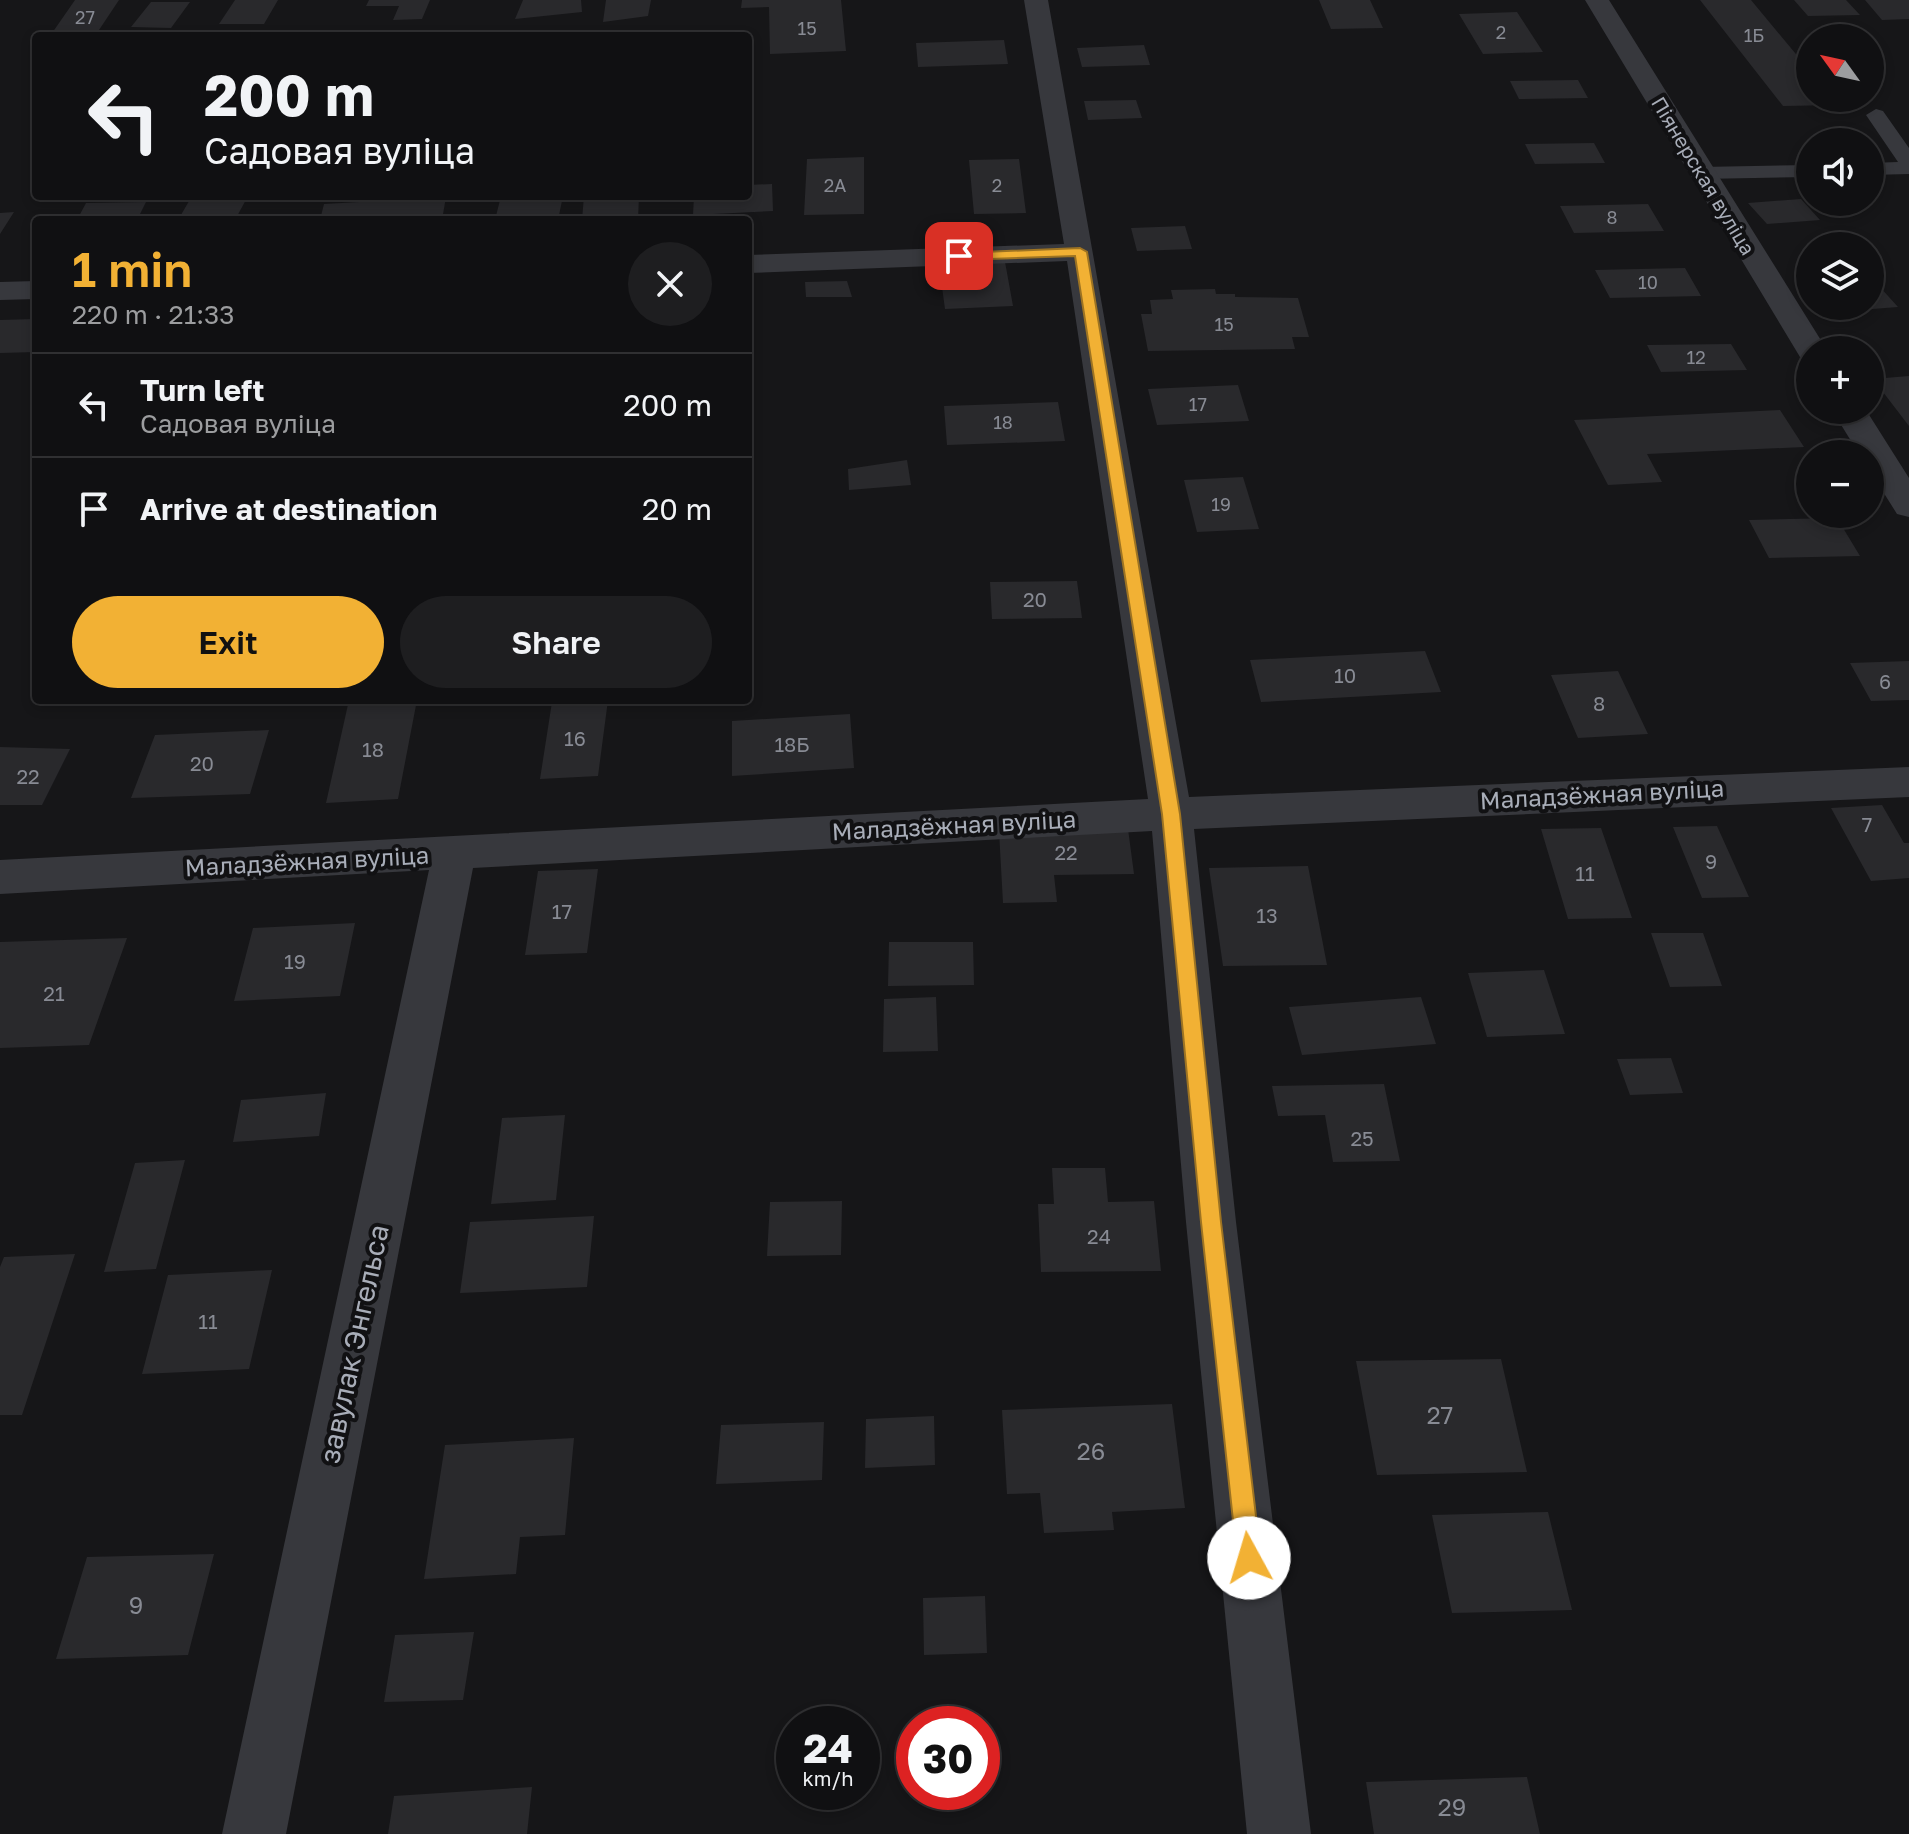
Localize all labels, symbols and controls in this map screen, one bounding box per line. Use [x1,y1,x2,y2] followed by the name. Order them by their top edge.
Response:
[75,6,95,28] house number: 27
[797,17,817,39] house number: 15
[1496,21,1506,43] house number: 2
[1744,24,1764,46] house number: 1Б
[1796,24,1884,112] north arrow
[1796,24,1884,528] map controls
[204,61,374,128] text: 200 m
[72,64,176,168] icon: left
[1647,92,1761,259] street label: Піянерская вуліца
[1796,128,1884,216] button: sound
[204,129,475,172] text: Садовая вуліца
[824,174,846,196] house number: 2А
[992,174,1002,196] house number: 2
[1607,206,1617,228] house number: 8
[925,222,993,290] pin
[1796,232,1884,320] button: layers
[937,234,981,278] icon: arrive
[72,240,192,298] text: 1 min
[628,242,712,326] button: close
[1638,271,1658,293] house number: 10
[72,299,235,330] text: 220 m · 21:33
[1214,313,1234,335] house number: 15
[1796,336,1884,424] button: +
[1686,346,1706,368] house number: 12
[140,372,265,408] text: Turn left
[72,383,116,427] icon: left
[623,387,712,423] text: 200 m
[1189,393,1207,415] house number: 17
[140,408,336,439] text: Садовая вуліца
[993,411,1013,433] house number: 18
[1796,440,1884,528] button: −
[72,487,116,531] icon: arrive
[140,491,437,527] text: Arrive at destination
[642,491,712,527] text: 20 m
[1211,493,1231,515] house number: 19
[1023,587,1047,611] house number: 20
[72,596,384,688] button: Exit
[400,596,712,688] button: Share
[1334,663,1356,687] house number: 10
[1879,669,1891,693] house number: 6
[1593,691,1605,715] house number: 8
[564,726,586,750] house number: 16
[774,732,810,756] house number: 18Б
[362,737,384,761] house number: 18
[190,751,214,775] house number: 20
[16,764,40,788] house number: 22
[1479,773,1725,814] street label: Маладзёжная вуліца
[831,804,1077,845] street label: Маладзёжная вуліца
[1862,812,1872,836] house number: 7
[184,840,430,881] street label: Маладзёжная вуліца
[1054,840,1078,864] house number: 22
[1705,849,1717,873] house number: 9
[1575,861,1595,885] house number: 11
[552,899,572,923] house number: 17
[1256,903,1278,927] house number: 13
[284,949,306,973] house number: 19
[43,981,65,1005] house number: 21
[1350,1126,1374,1150] house number: 25
[312,1221,395,1466] street label: завулак Энгельса
[1087,1224,1111,1248] house number: 24
[198,1309,218,1333] house number: 11
[1427,1400,1453,1429] house number: 27
[1077,1436,1105,1465] house number: 26
[1207,1516,1291,1600] position arrow
[129,1590,143,1619] house number: 9
[896,1706,1000,1810] speed limit sign: 30
[803,1724,853,1772] text: 24
[803,1766,853,1790] text: km/h
[1438,1792,1466,1821] house number: 29

